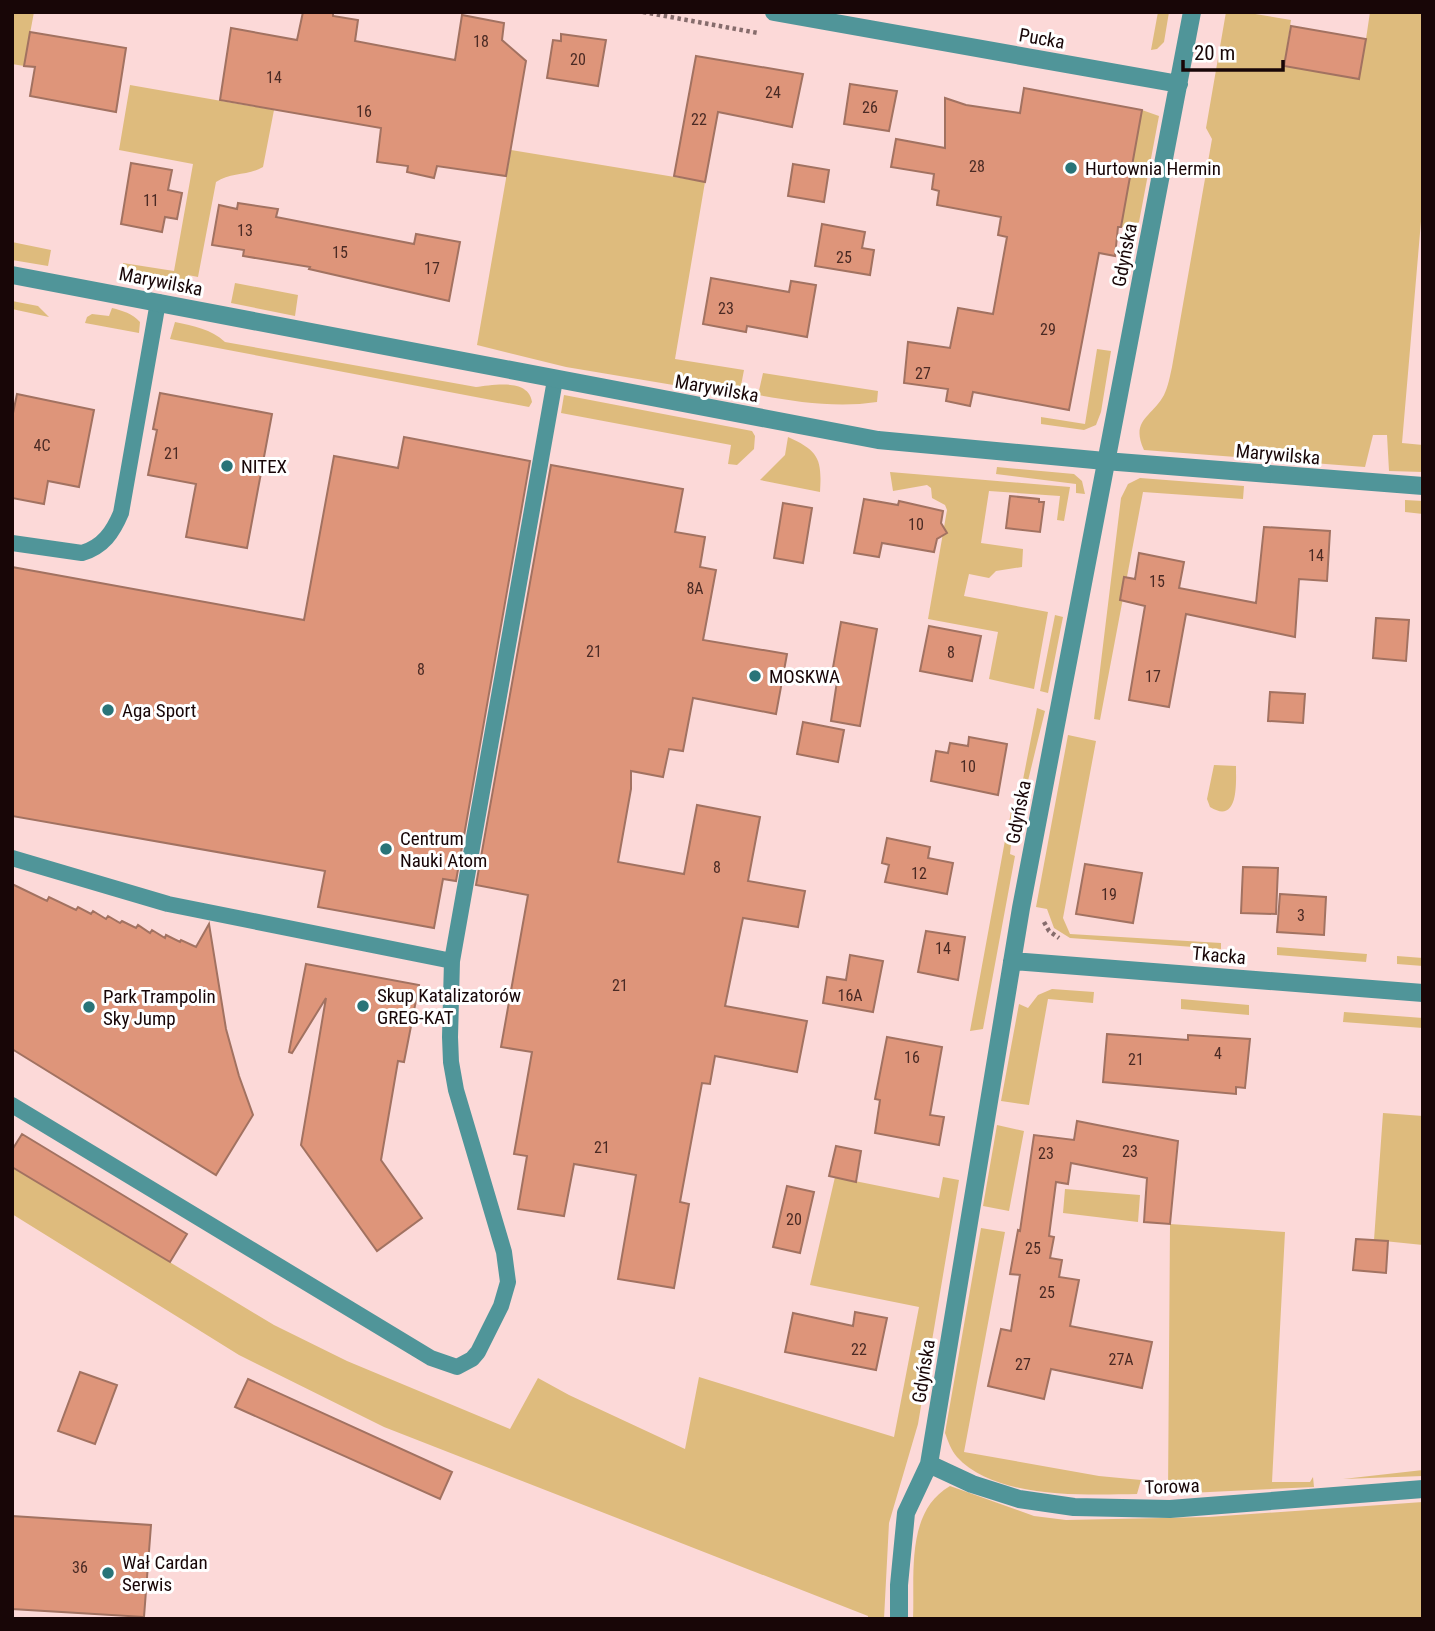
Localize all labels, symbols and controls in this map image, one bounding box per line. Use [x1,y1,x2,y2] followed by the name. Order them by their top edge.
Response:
[1017,23,1067,54] street label: Pucka
[1183,28,1283,72] scale bar
[473,32,489,51] house number: 18
[1194,41,1235,65] text: 20 m
[570,50,586,69] house number: 20
[266,68,282,87] house number: 14
[765,83,781,102] house number: 24
[862,98,878,117] house number: 26
[356,102,372,121] house number: 16
[691,110,707,129] house number: 22
[969,157,985,176] house number: 28
[1085,157,1221,180] place label: Hurtownia Hermin
[1063,160,1079,176] marker: Hurtownia Hermin
[143,191,159,210] house number: 11
[237,221,253,240] house number: 13
[1107,221,1142,289] street label: Gdyńska
[332,243,348,262] house number: 15
[836,248,852,267] house number: 25
[424,259,440,278] house number: 17
[117,262,205,301] street label: Marywilska
[718,299,734,318] house number: 23
[1040,320,1056,339] house number: 29
[915,364,931,383] house number: 27
[673,370,761,407] street label: Marywilska
[34,436,50,455] house number: 4C
[1235,439,1321,470] street label: Marywilska
[164,444,180,463] house number: 21
[241,455,287,478] place label: NITEX
[219,458,235,474] marker: NITEX
[908,515,924,534] house number: 10
[1308,546,1324,565] house number: 14
[1149,572,1165,591] house number: 15
[686,579,704,598] house number: 8A
[586,642,602,661] house number: 21
[947,643,955,662] house number: 8
[417,660,425,679] house number: 8
[769,665,840,688] place label: MOSKWA
[1145,667,1161,686] house number: 17
[747,668,763,684] marker: MOSKWA
[122,699,196,722] place label: Aga Sport
[100,702,116,718] marker: Aga Sport
[960,757,976,776] house number: 10
[1001,778,1036,846] street label: Gdyńska
[400,827,487,872] place label: Centrum Nauki Atom
[378,841,394,857] marker: Centrum Nauki Atom
[713,858,721,877] house number: 8
[911,864,927,883] house number: 12
[1101,885,1117,904] house number: 19
[1297,906,1305,925] house number: 3
[935,939,951,958] house number: 14
[1191,942,1247,969] street label: Tkacka
[612,976,628,995] house number: 21
[377,984,521,1029] place label: Skup Katalizatorów GREG-KAT
[103,985,216,1030] place label: Park Trampolin Sky Jump
[837,986,863,1005] house number: 16A
[355,998,371,1014] marker: Skup Katalizatorów GREG-KAT
[81,999,97,1015] marker: Park Trampolin Sky Jump
[1214,1044,1222,1063] house number: 4
[904,1048,920,1067] house number: 16
[1128,1050,1144,1069] house number: 21
[594,1138,610,1157] house number: 21
[1122,1142,1138,1161] house number: 23
[1038,1144,1054,1163] house number: 23
[786,1210,802,1229] house number: 20
[1025,1239,1041,1258] house number: 25
[1039,1283,1055,1302] house number: 25
[907,1338,940,1405] street label: Gdyńska
[851,1340,867,1359] house number: 22
[1108,1350,1134,1369] house number: 27A
[1015,1355,1031,1374] house number: 27
[1144,1474,1200,1499] street label: Torowa
[122,1551,208,1596] place label: Wał Cardan Serwis
[72,1558,88,1577] house number: 36
[100,1565,116,1581] marker: Wał Cardan Serwis

